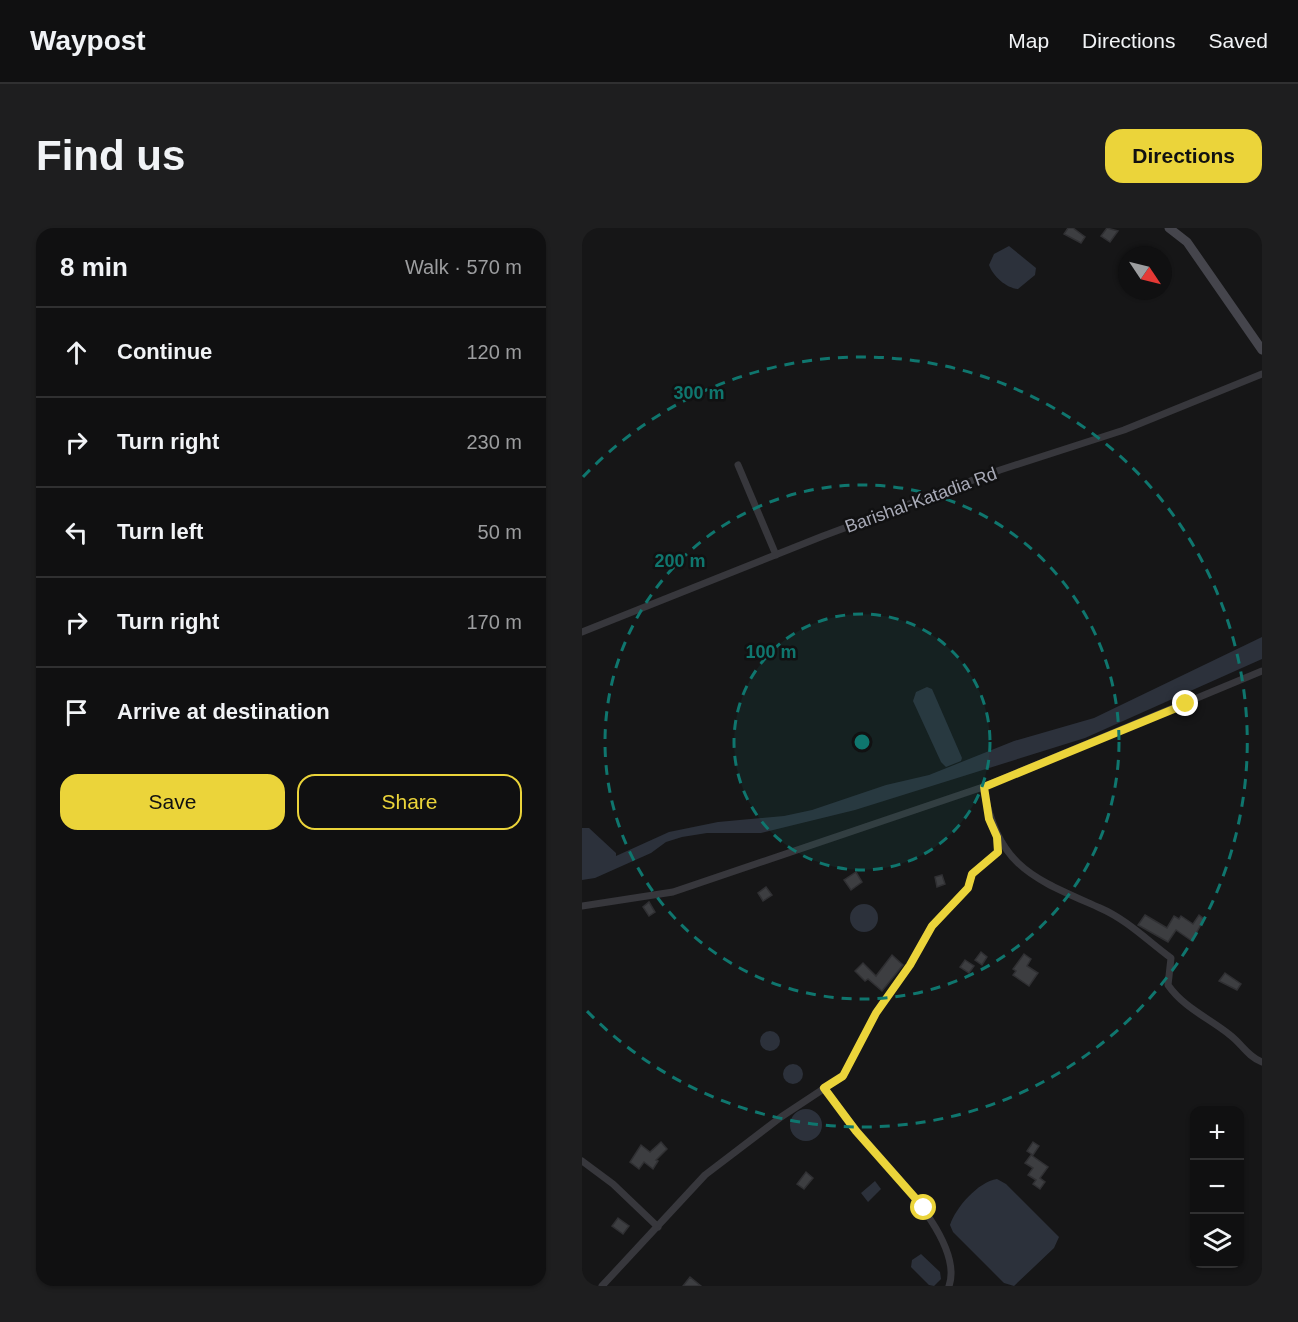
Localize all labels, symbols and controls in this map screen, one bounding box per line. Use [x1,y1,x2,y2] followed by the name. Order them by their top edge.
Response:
[30,25,146,56] text: Waypost
[1008,29,1049,52] text: Map
[1082,29,1175,52] text: Directions
[1208,29,1268,52] text: Saved
[1105,129,1262,183] button: Directions
[36,132,185,179] text: Find us
[1118,246,1172,300] north arrow
[60,252,128,282] text: 8 min
[405,256,522,278] text: Walk · 570 m
[60,336,93,369] icon: ahead
[117,339,212,364] text: Continue
[466,341,522,363] text: 120 m
[673,383,725,403] text: 300 m
[60,426,93,459] icon: right
[117,429,219,454] text: Turn right
[466,431,522,453] text: 230 m
[842,463,1000,537] street label: Barishal-Katadia Rd
[60,516,93,549] icon: left
[117,519,203,544] text: Turn left
[478,521,522,543] text: 50 m
[654,551,706,571] text: 200 m
[60,606,93,639] icon: right
[117,609,219,634] text: Turn right
[466,611,522,633] text: 170 m
[745,642,797,662] text: 100 m
[1172,690,1198,716] route end
[60,696,93,729] icon: arrive
[117,699,330,724] text: Arrive at destination
[852,732,872,752] centre of rings
[60,774,285,830] button: Save
[297,774,522,830] button: Share
[1190,1106,1244,1268] map controls
[1190,1106,1244,1160] button: +
[1190,1160,1244,1214] button: −
[910,1194,936,1220] route start
[1190,1214,1244,1268] button: layers

